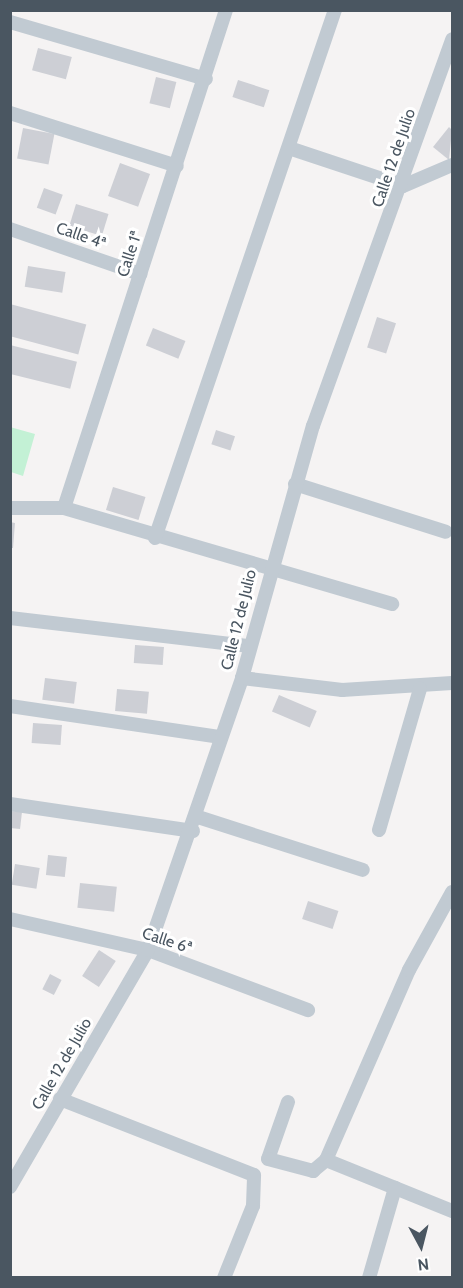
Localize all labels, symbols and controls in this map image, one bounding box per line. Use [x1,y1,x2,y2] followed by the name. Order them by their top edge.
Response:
[368,106,420,210] street label: Calle 12 de Julio
[53,219,109,253] street label: Calle 4ª
[114,228,146,280] street label: Calle 1ª
[217,568,261,672] street label: Calle 12 de Julio
[140,924,194,958] street label: Calle 6ª
[28,1015,96,1113] street label: Calle 12 de Julio
[391,1216,451,1276] north arrow
[416,1254,430,1274] text: N

